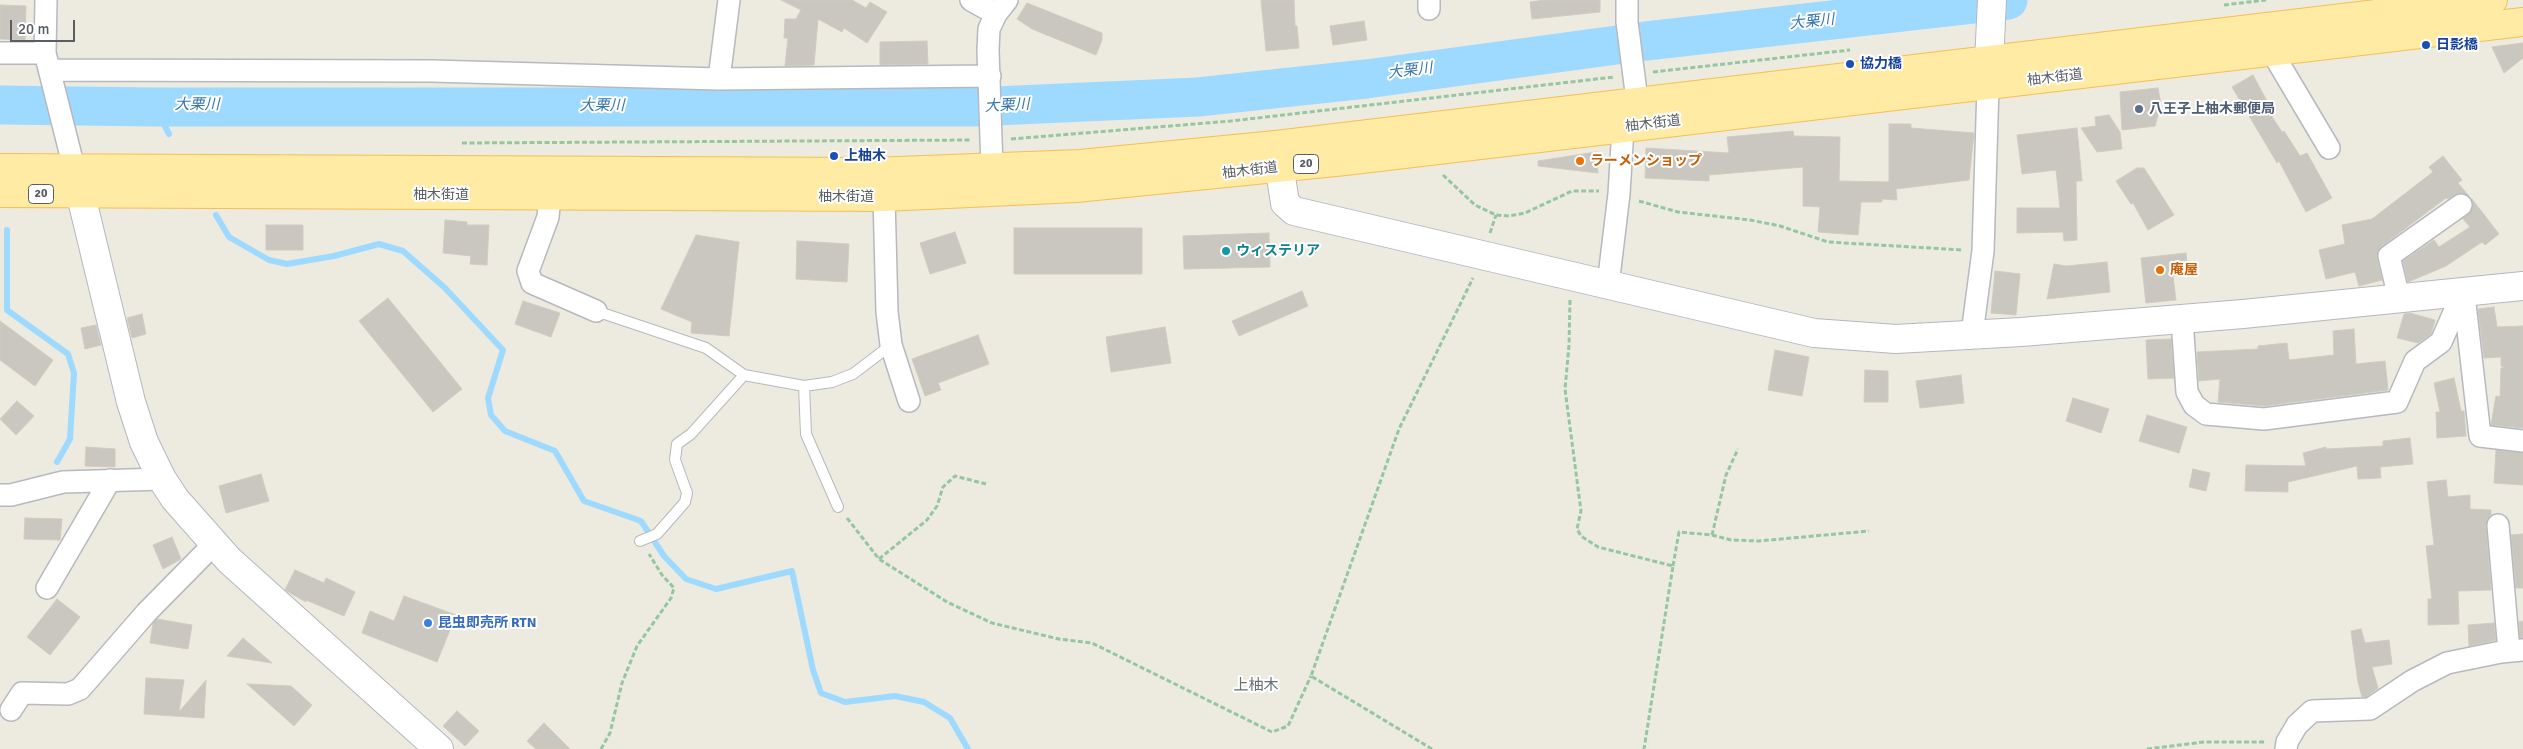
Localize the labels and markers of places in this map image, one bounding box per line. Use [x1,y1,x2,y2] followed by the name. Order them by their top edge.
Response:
[2436,37,2478,53] place label: 日影橋
[2420,39,2432,51] marker: 日影橋
[1860,56,1902,72] place label: 協力橋
[1844,58,1856,70] marker: 協力橋
[2149,101,2275,117] place label: 八王子上柚木郵便局
[2133,103,2145,115] marker: 八王子上柚木郵便局
[844,148,886,164] place label: 上柚木
[828,150,840,162] marker: 上柚木
[1590,153,1702,169] place label: ラーメンショップ
[1574,155,1586,167] marker: ラーメンショップ
[1236,243,1320,259] place label: ウィステリア
[1220,245,1232,257] marker: ウィステリア
[2170,262,2198,278] place label: 庵屋
[2154,264,2166,276] marker: 庵屋
[438,615,536,631] place label: 昆虫即売所 RTN
[422,617,434,629] marker: 昆虫即売所 RTN

